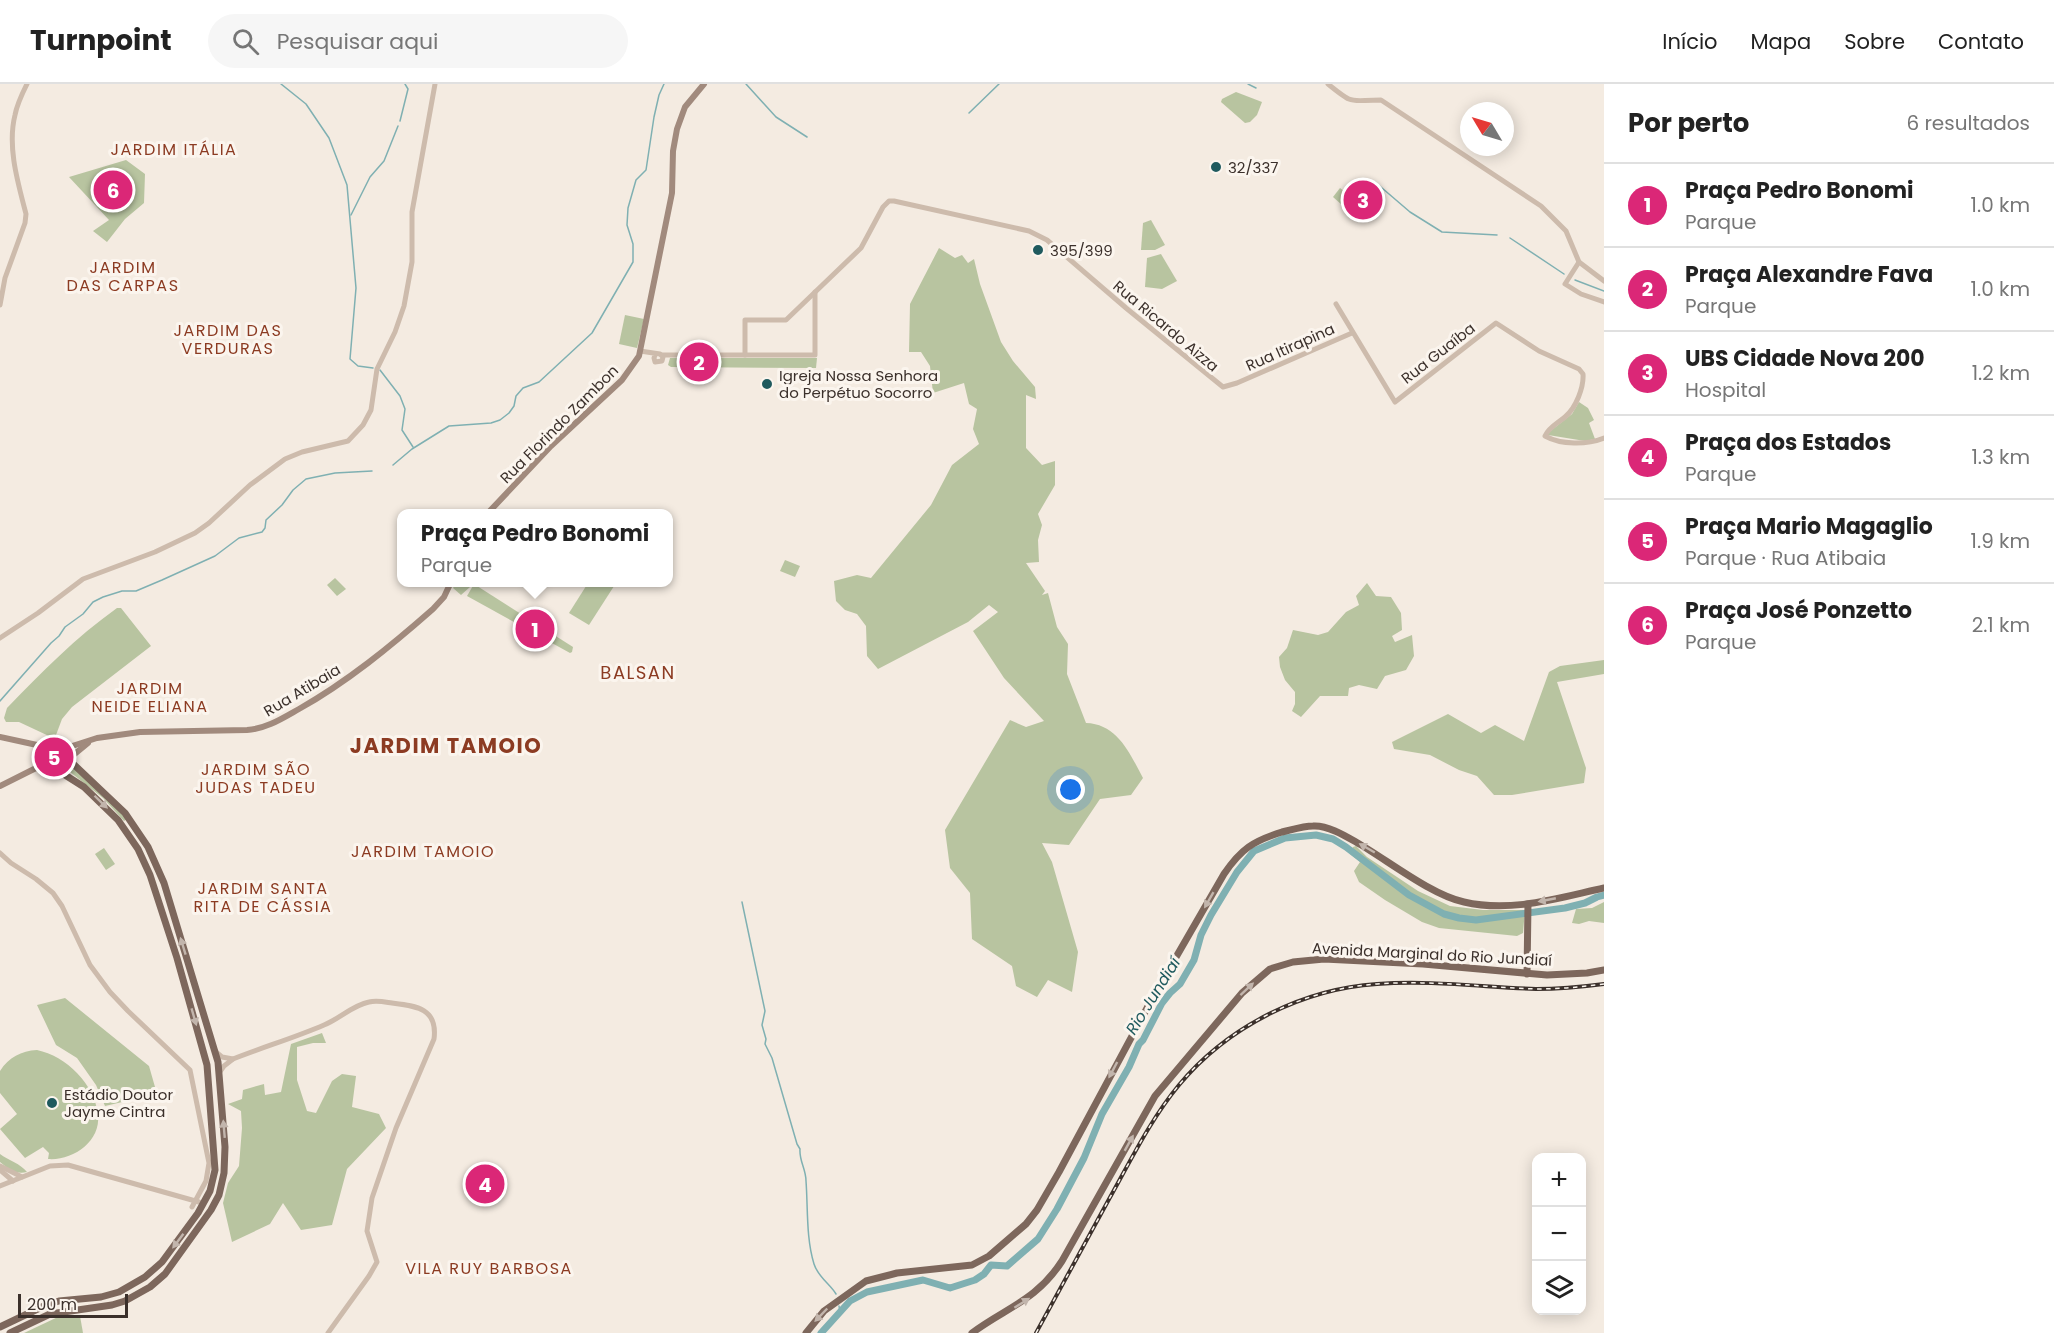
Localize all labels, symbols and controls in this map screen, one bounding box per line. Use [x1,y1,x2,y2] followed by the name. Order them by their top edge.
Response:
[208,14,628,68] search box
[30,21,172,60] text: Turnpoint
[229,25,262,58] icon: search
[277,26,439,57] text: Pesquisar aqui
[1662,27,1717,56] text: Início
[1750,27,1811,56] text: Mapa
[1844,27,1905,56] text: Sobre
[1938,27,2024,56] text: Contato
[1460,102,1514,156] north arrow
[1628,105,1749,141] text: Por perto
[1906,109,2030,137] text: 6 resultados
[111,138,237,161] district label: JARDIM ITÁLIA
[1228,157,1278,178] place label: 32/337
[1209,160,1223,174] marker: 32/337
[94,168,132,212] pin: 6
[1685,175,1913,206] text: Praça Pedro Bonomi
[1344,178,1382,222] pin: 3
[1644,191,1651,219] text: 1
[1971,191,2030,219] text: 1.0 km
[1685,208,1756,236] text: Parque
[1050,240,1113,261] place label: 395/399
[1031,243,1045,257] marker: 395/399
[66,256,180,297] district label: JARDIM DAS CARPAS
[1685,259,1933,290] text: Praça Alexandre Fava
[1642,275,1653,303] text: 2
[1971,275,2030,303] text: 1.0 km
[1109,276,1223,376] street label: Rua Ricardo Aizza
[1685,292,1756,320] text: Parque
[1242,318,1338,376] street label: Rua Itirapina
[1397,318,1479,388] street label: Rua Guaíba
[174,319,282,360] district label: JARDIM DAS VERDURAS
[680,340,718,384] pin: 2
[1685,343,1925,374] text: UBS Cidade Nova 200
[1641,359,1654,387] text: 3
[1972,359,2030,387] text: 1.2 km
[495,360,623,488] street label: Rua Florindo Zambon
[779,365,938,403] place label: Igreja Nossa Senhora do Perpétuo Socorro
[1685,376,1766,404] text: Hospital
[760,377,774,391] marker: Igreja Nossa Senhora do Perpétuo Socorro
[1685,427,1891,458] text: Praça dos Estados
[1641,443,1654,471] text: 4
[1971,443,2030,471] text: 1.3 km
[1685,460,1756,488] text: Parque
[397,509,673,587] popup
[1685,511,1933,542] text: Praça Mario Magaglio
[421,518,649,549] text: Praça Pedro Bonomi
[1641,527,1654,555] text: 5
[1971,527,2030,555] text: 1.9 km
[1685,544,1886,572] text: Parque · Rua Atibaia
[421,551,492,579] text: Parque
[1685,595,1912,626] text: Praça José Ponzetto
[516,606,554,652] pin: 1
[1641,611,1654,639] text: 6
[1972,611,2030,639] text: 2.1 km
[1685,628,1756,656] text: Parque
[260,659,344,721] street label: Rua Atibaia
[600,660,676,685] district label: BALSAN
[91,677,209,718] district label: JARDIM NEIDE ELIANA
[350,731,542,760] district label: JARDIM TAMOIO
[34,734,74,780] pin: 5
[195,758,317,799] district label: JARDIM SÃO JUDAS TADEU
[1056,775,1085,804] your location
[94,795,108,809] one-way arrow
[351,840,495,863] district label: JARDIM TAMOIO
[1359,843,1375,854] one-way arrow
[194,877,332,918] district label: JARDIM SANTA RITA DE CÁSSIA
[1204,892,1214,909] one-way arrow
[1537,896,1556,905] one-way arrow
[178,937,188,955] one-way arrow
[1311,937,1553,971] street label: Avenida Marginal do Rio Jundiaí
[1120,952,1186,1039] water label: Rio Jundiaí
[1240,982,1255,996] one-way arrow
[190,1008,199,1026] one-way arrow
[1109,1061,1118,1078] one-way arrow
[64,1084,173,1122] place label: Estádio Doutor Jayme Cintra
[45,1096,59,1110] marker: Estádio Doutor Jayme Cintra
[219,1120,228,1139] one-way arrow
[1124,1134,1134,1151] one-way arrow
[1532,1153,1586,1315] map controls
[1532,1153,1586,1207] button: +
[466,1162,504,1206] pin: 4
[1532,1207,1586,1261] button: −
[171,1233,184,1249] one-way arrow
[405,1257,573,1280] district label: VILA RUY BARBOSA
[1532,1261,1586,1315] button: layers
[18,1291,128,1318] scale bar
[27,1293,77,1316] text: 200 m
[1013,1297,1030,1308] one-way arrow
[814,1308,828,1322] one-way arrow

